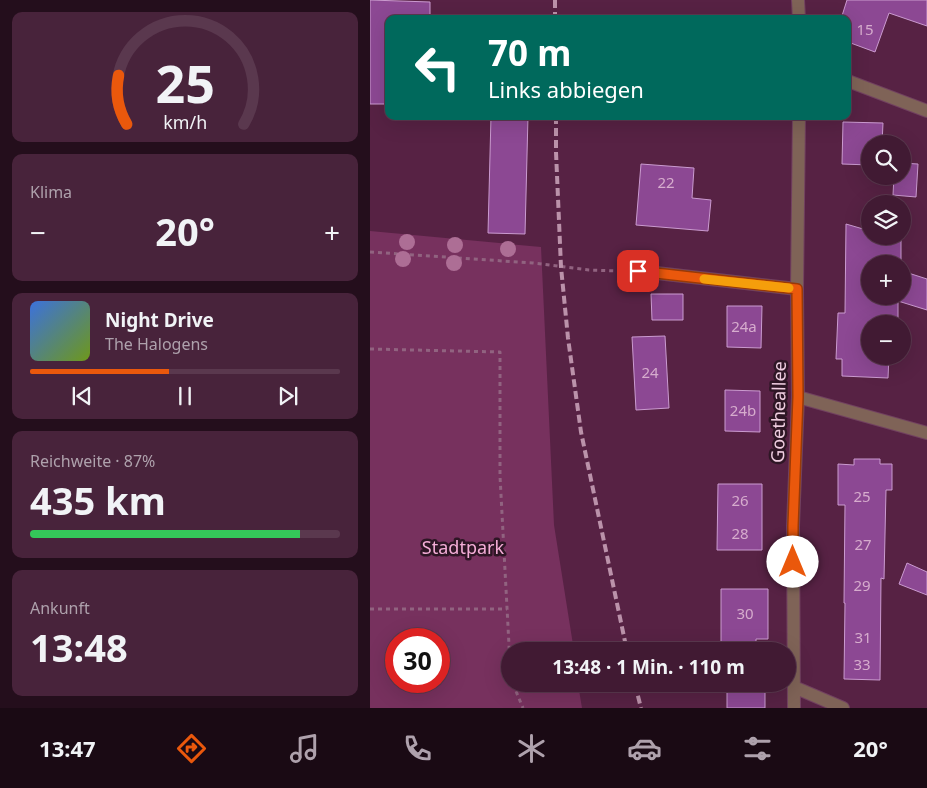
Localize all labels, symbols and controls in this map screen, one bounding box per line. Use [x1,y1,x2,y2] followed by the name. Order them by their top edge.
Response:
[856,19,874,39] house number: 15
[488,29,571,76] text: 70 m
[405,35,470,100] icon: left
[155,47,215,118] text: 25
[488,74,644,104] text: Links abbiegen
[163,110,207,134] text: km/h
[861,135,911,365] map controls
[861,135,911,185] button: search
[657,172,675,192] house number: 22
[30,181,72,203] text: Klima
[861,195,911,245] button: layers
[155,205,215,257] text: 20°
[30,213,46,251] text: −
[324,213,340,251] text: +
[617,250,659,292] pin
[861,255,911,305] button: +
[624,257,652,285] icon: arrive
[105,307,214,333] text: Night Drive
[861,315,911,365] button: −
[731,316,757,336] house number: 24a
[105,333,208,355] text: The Halogens
[765,361,791,463] street label: Goetheallee
[641,362,659,382] house number: 24
[68,382,96,410] icon: previous
[171,382,199,410] icon: pause
[274,382,302,410] icon: next
[730,400,756,420] house number: 24b
[30,450,155,472] text: Reichweite · 87%
[30,474,166,526] text: 435 km
[853,486,871,506] house number: 25
[731,490,749,510] house number: 26
[731,523,749,543] house number: 28
[854,534,872,554] house number: 27
[422,535,505,559] park label: Stadtpark
[766,535,818,587] position arrow
[853,575,871,595] house number: 29
[30,597,90,619] text: Ankunft
[736,603,754,623] house number: 30
[30,621,128,673] text: 13:48
[854,627,872,647] house number: 31
[385,628,450,693] speed limit sign: 30
[552,654,745,680] text: 13:48 · 1 Min. · 110 m
[853,654,871,674] house number: 33
[174,731,209,766] icon: directions
[287,731,322,766] icon: music
[400,731,435,766] icon: phone
[514,731,549,766] icon: climate
[627,731,662,766] icon: car
[740,731,775,766] icon: filters
[39,733,96,763] text: 13:47
[853,733,888,763] text: 20°

